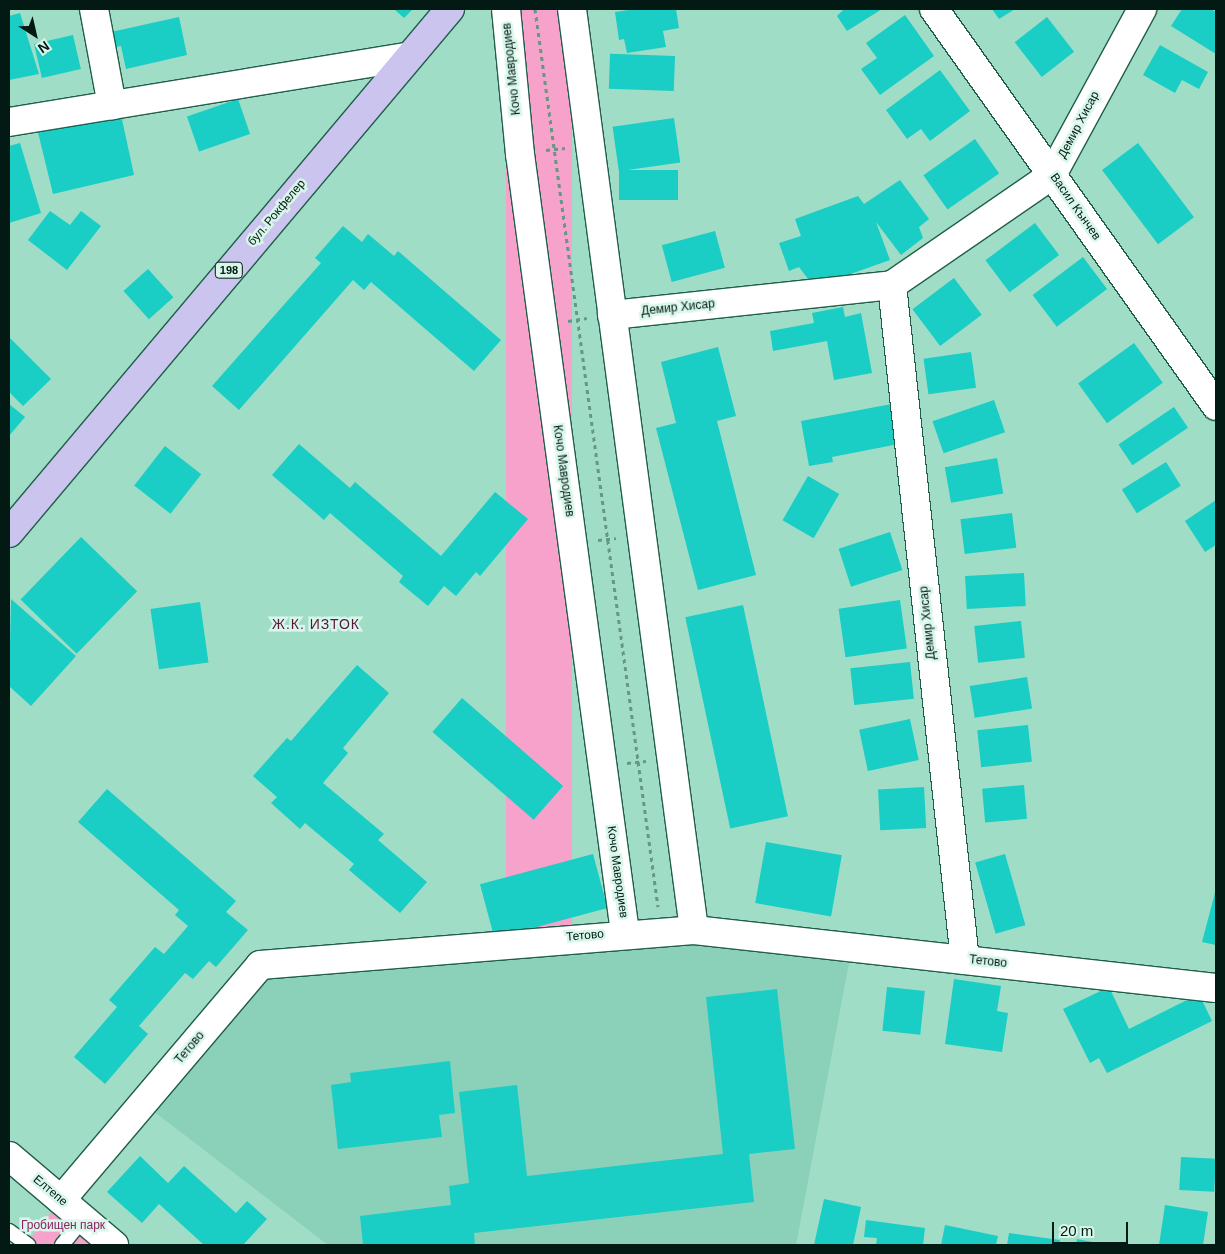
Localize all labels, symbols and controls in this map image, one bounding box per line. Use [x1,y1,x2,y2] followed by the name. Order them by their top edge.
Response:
[10,10,60,60] north arrow
[500,22,524,116] street label: Кочо Мавродиев
[35,38,52,57] text: N
[1055,89,1103,161] street label: Демир Хисар
[1047,171,1103,243] street label: Васил Кънчев
[245,177,309,249] street label: бул. Рокфелер
[214,262,244,278] road number: 198
[641,297,715,319] street label: Демир Хисар
[549,424,577,518] street label: Кочо Мавродиев
[917,586,939,660] street label: Демир Хисар
[271,616,361,632] district label: Ж.К. ИЗТОК
[603,825,631,919] street label: Кочо Мавродиев
[566,927,604,945] street label: Тетово
[968,953,1008,971] street label: Тетово
[172,1029,208,1067] street label: Тетово
[30,1173,70,1209] street label: Елтепе
[1055,1212,1131,1244] scale bar
[21,1219,105,1233] park label: Гробищен парк
[1060,1222,1093,1239] text: 20 m

